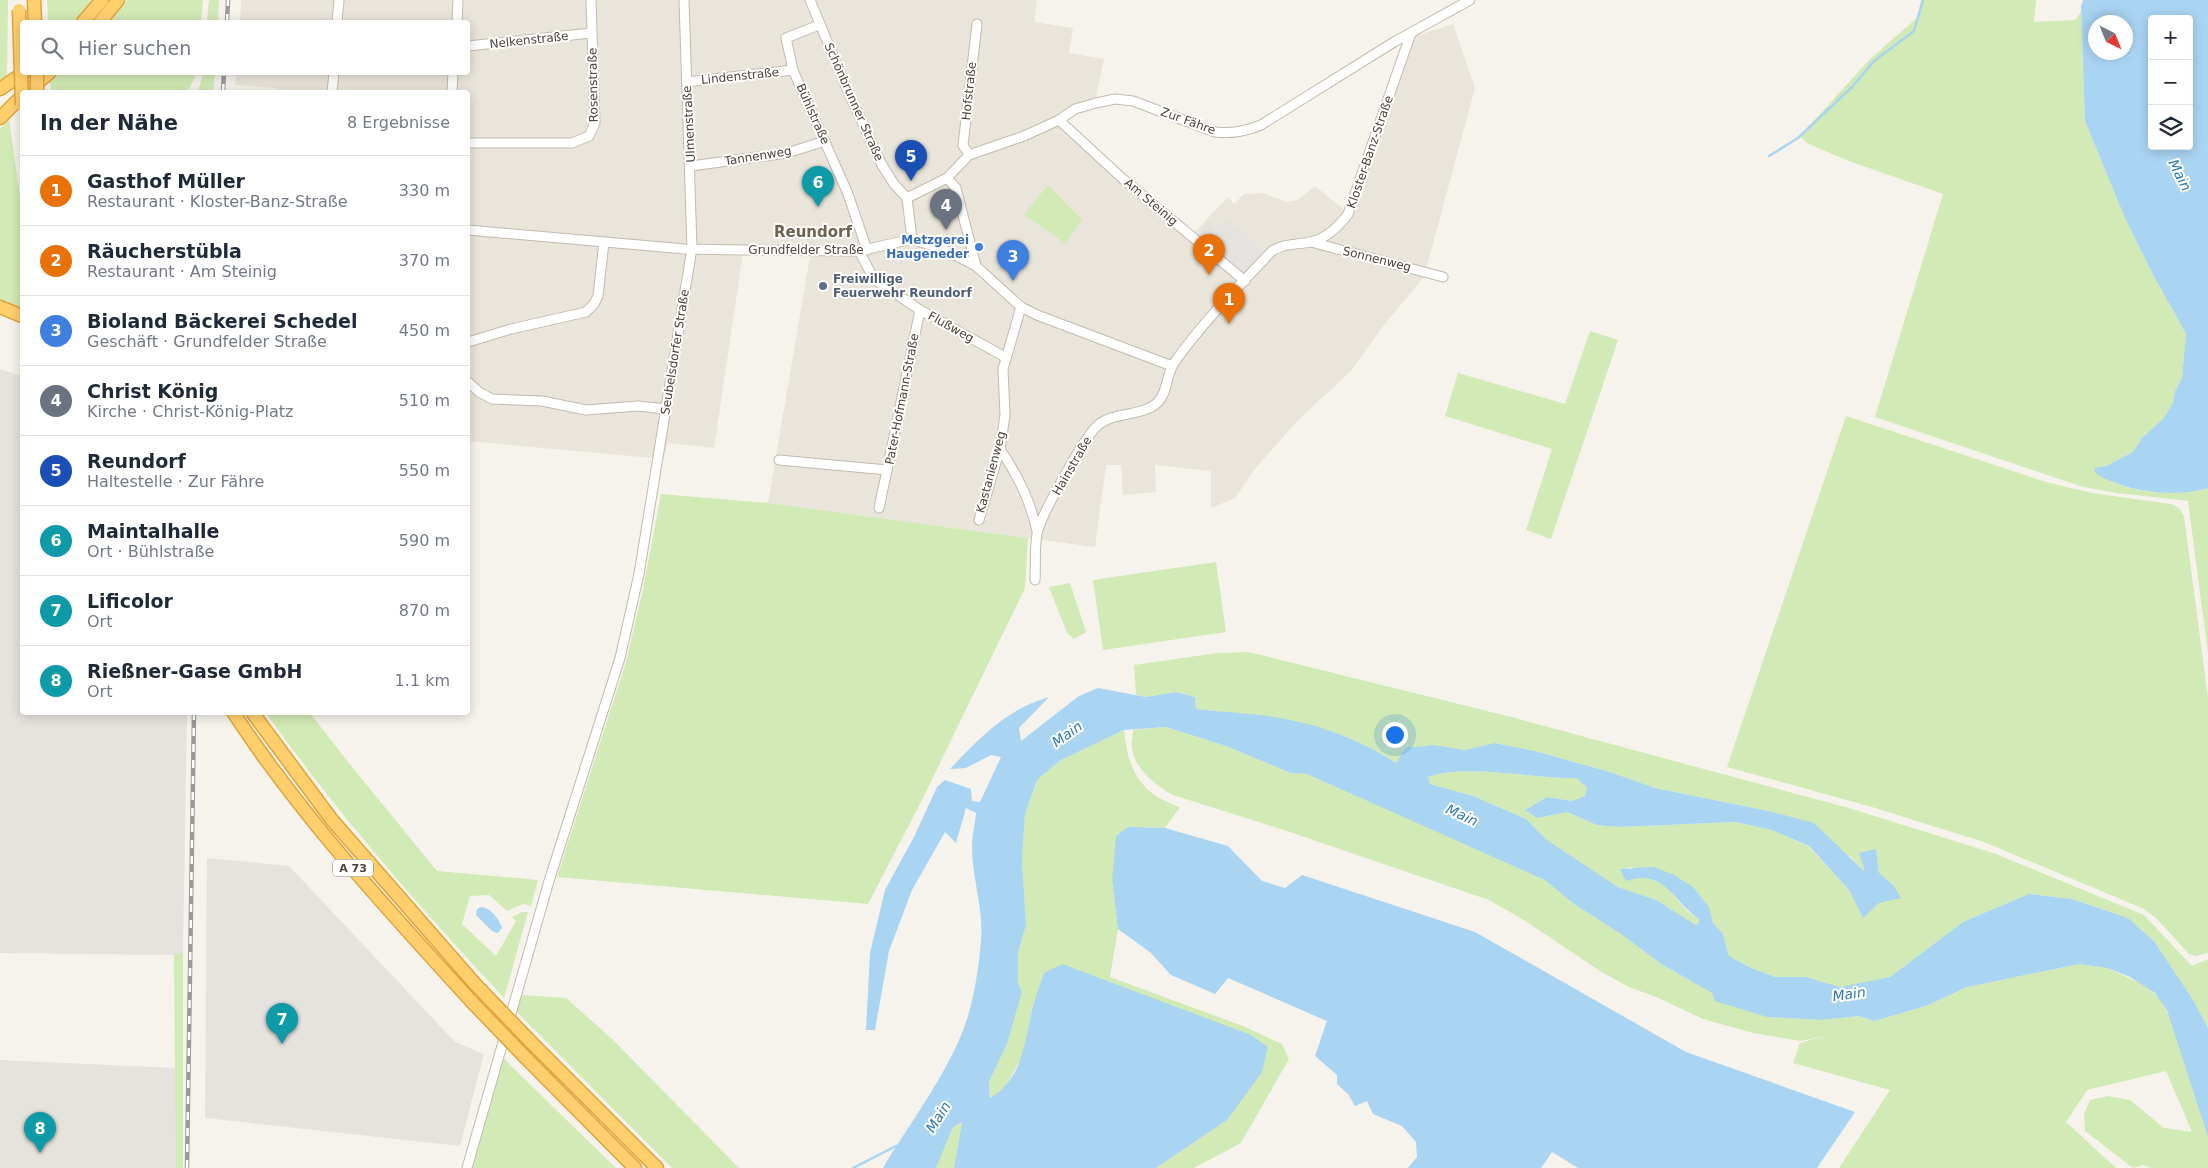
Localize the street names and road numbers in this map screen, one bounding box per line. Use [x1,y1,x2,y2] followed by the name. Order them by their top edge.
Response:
[489,29,569,51] street label: Nelkenstraße
[822,41,886,163] street label: Schönbrunner Straße
[585,48,601,122] street label: Rosenstraße
[959,61,979,121] street label: Hofstraße
[700,65,780,87] street label: Lindenstraße
[793,81,833,147] street label: Bühlstraße
[680,85,698,163] street label: Ulmenstraße
[1344,94,1396,210] street label: Kloster-Banz-Straße
[1159,105,1217,137] street label: Zur Fähre
[722,144,793,168] street label: Tannenweg
[1121,176,1181,228] street label: Am Steinig
[748,243,864,257] street label: Grundfelder Straße
[1341,244,1413,274] street label: Sonnenweg
[658,288,692,416] street label: Seubelsdorfer Straße
[926,309,976,345] street label: Flußweg
[882,332,922,466] street label: Pater-Hofmann-Straße
[973,430,1009,514] street label: Kastanienweg
[1050,434,1094,498] street label: Hainstraße
[333,860,373,876] road number: A 73

